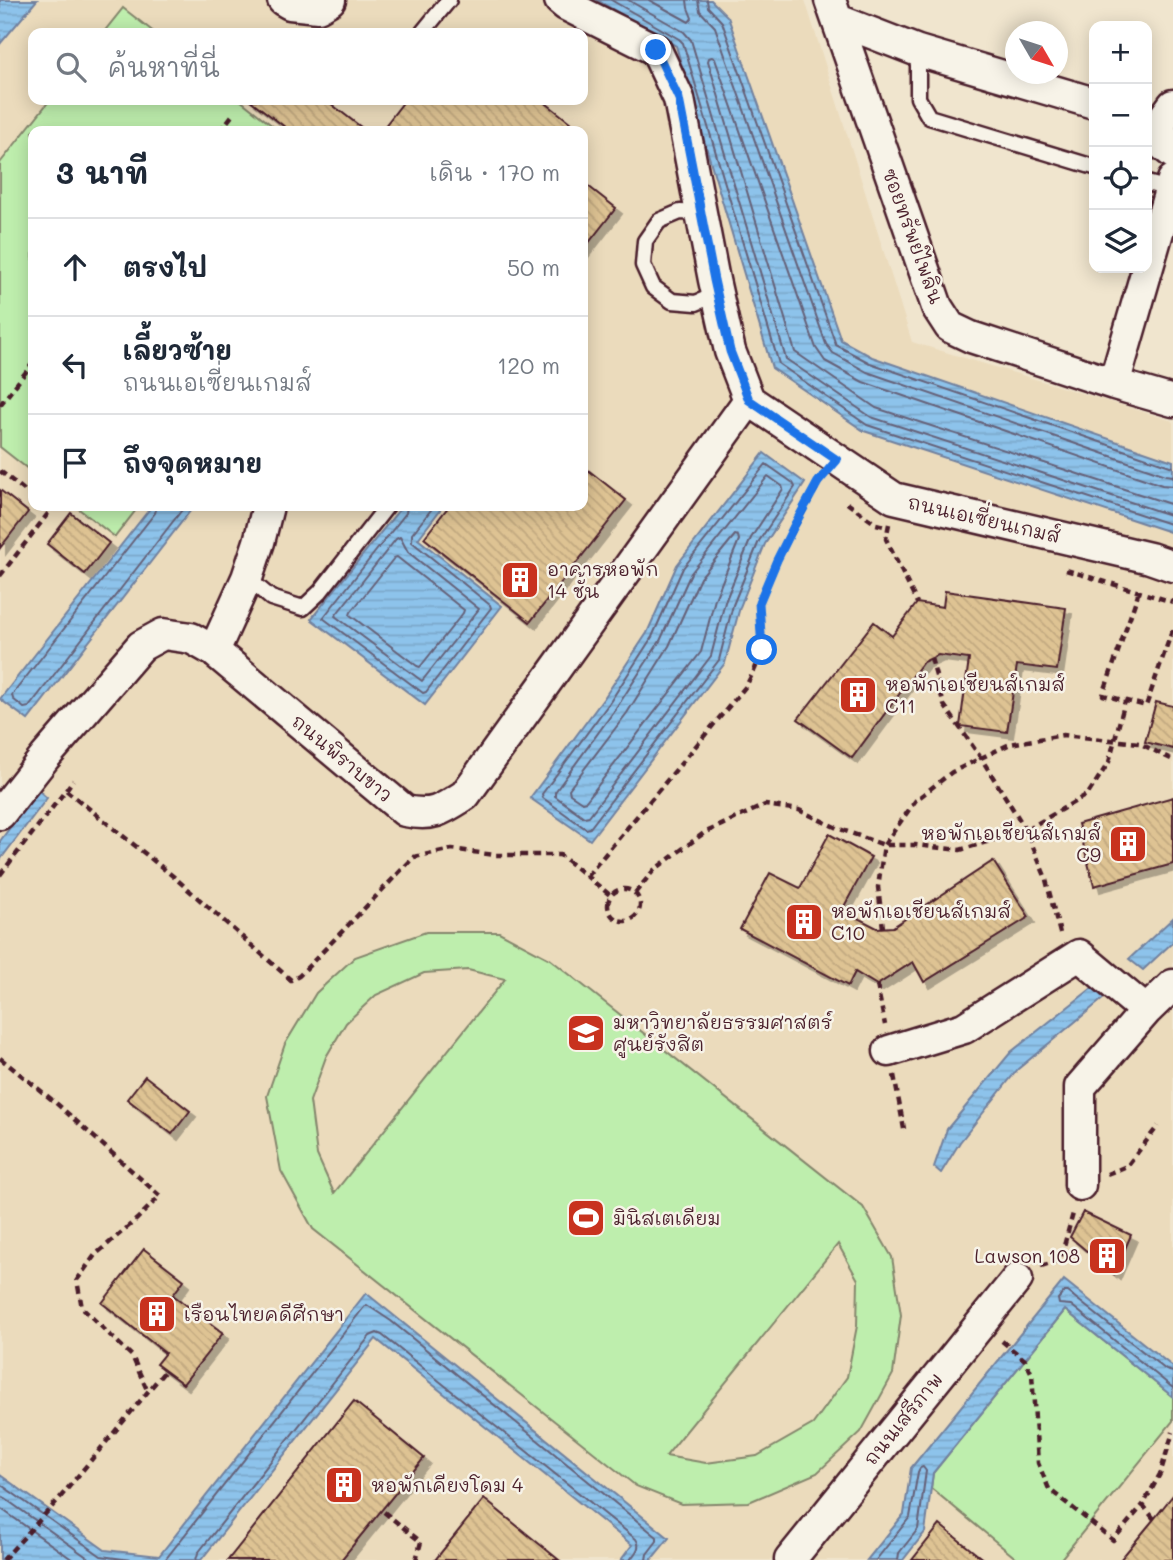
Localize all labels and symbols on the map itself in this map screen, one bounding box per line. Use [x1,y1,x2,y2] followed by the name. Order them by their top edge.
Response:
[1005,21,1068,84] north arrow
[640,34,671,65] route end
[877,165,950,307] street label: ซอยทรัพย์ไพลิน
[905,483,1064,548] street label: ถนนเอเซี่ยนเกมส์
[547,556,659,603] place label: อาคารหอพัก 14 ชั้น
[499,559,541,601] building icon: อาคารหอพัก 14 ชั้น
[746,634,777,665] route start
[885,671,1065,718] place label: หอพักเอเชียนส์เกมส์ C11
[837,674,879,716] building icon: หอพักเอเชียนส์เกมส์ C11
[287,708,398,807] street label: ถนนพิราบขาว
[921,820,1101,867] place label: หอพักเอเชียนส์เกมส์ C9
[1107,823,1149,865] building icon: หอพักเอเชียนส์เกมส์ C9
[831,898,1011,945] place label: หอพักเอเชียนส์เกมส์ C10
[783,901,825,943] building icon: หอพักเอเชียนส์เกมส์ C10
[613,1009,833,1058] place label: มหาวิทยาลัยธรรมศาสตร์ ศูนย์รังสิต
[565,1012,607,1054] school or university icon: มหาวิทยาลัยธรรมศาสตร์ ศูนย์รังสิต
[565,1197,607,1239] sports icon: มินิสเตเดียม
[613,1205,720,1230] place label: มินิสเตเดียม
[1086,1235,1128,1277] building icon: Lawson 108
[975,1243,1080,1268] place label: Lawson 108
[136,1293,178,1335] building icon: เรือนไทยคดีศึกษา
[184,1301,344,1326] place label: เรือนไทยคดีศึกษา
[858,1367,948,1470] street label: ถนนเสรีภาพ
[323,1464,365,1506] building icon: หอพักเคียงโดม 4
[371,1472,523,1497] place label: หอพักเคียงโดม 4

